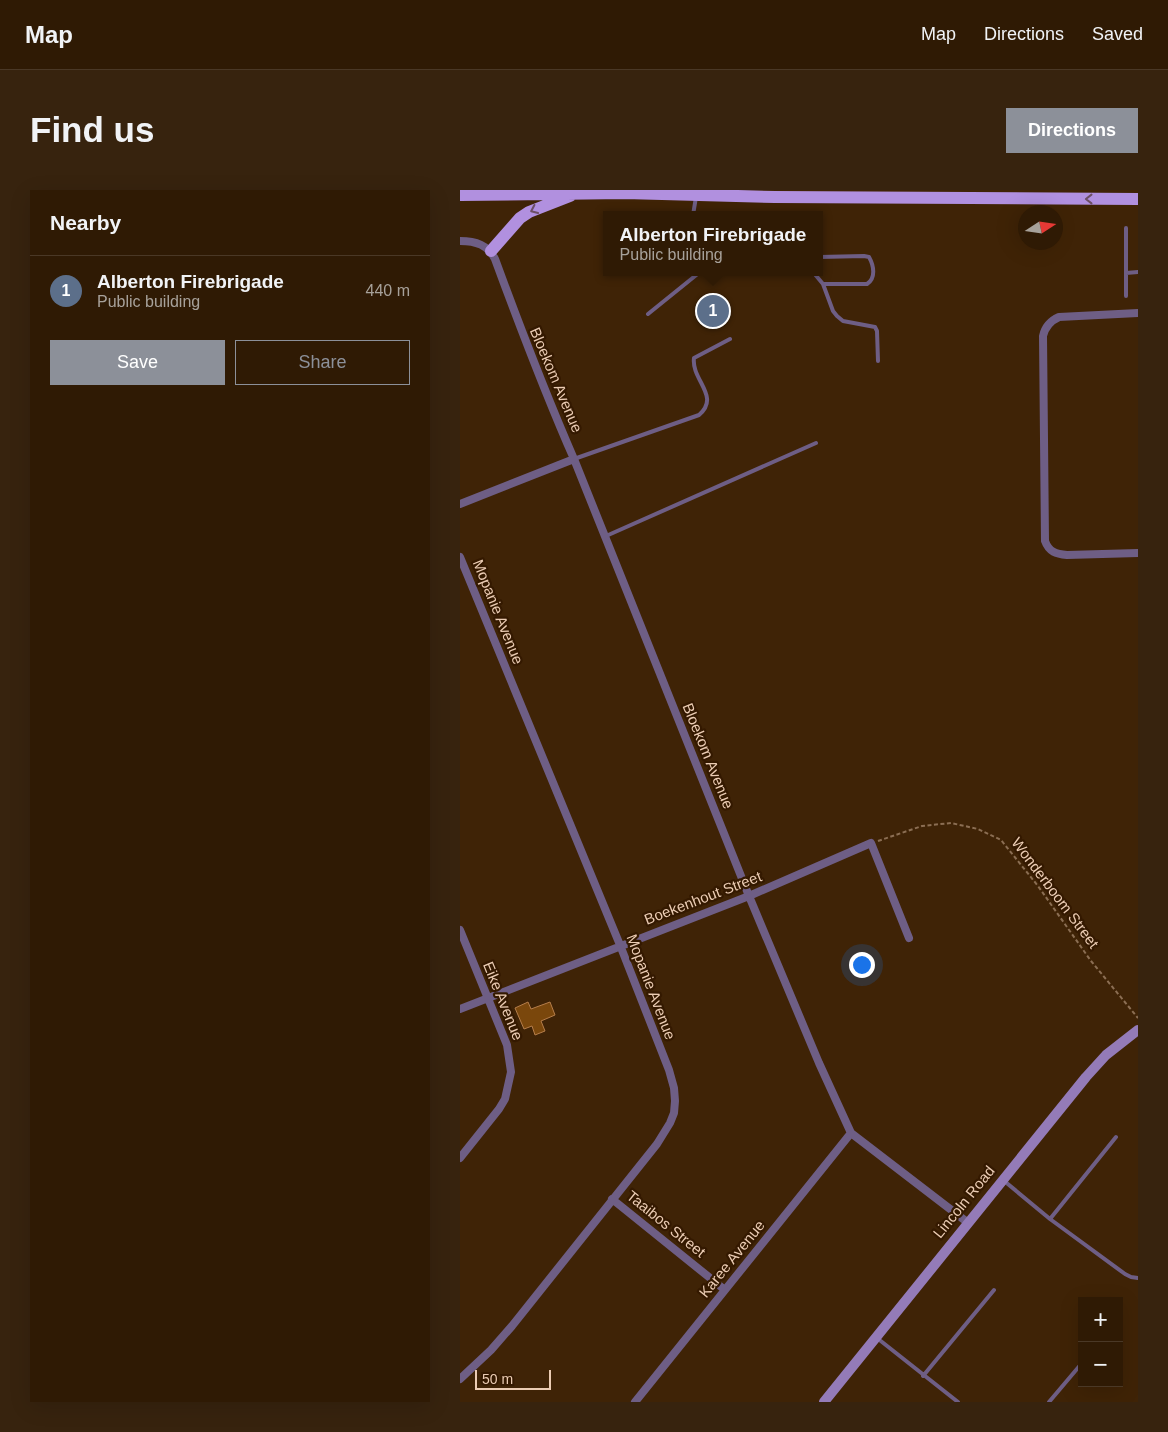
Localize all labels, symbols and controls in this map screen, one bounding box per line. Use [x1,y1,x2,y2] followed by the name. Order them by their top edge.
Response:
[25,21,73,48] text: Map
[921,24,956,44] text: Map
[984,24,1064,44] text: Directions
[1092,24,1143,44] text: Saved
[1006,108,1138,153] button: Directions
[30,110,154,149] text: Find us
[1085,194,1093,204] one-way arrow
[530,204,539,214] one-way arrow
[1018,205,1063,250] north arrow
[50,211,121,234] text: Nearby
[603,211,823,276] popup
[620,224,806,245] text: Alberton Firebrigade
[620,246,723,263] text: Public building
[97,271,284,292] text: Alberton Firebrigade
[62,282,70,299] text: 1
[366,282,410,299] text: 440 m
[697,292,729,330] pin: 1
[97,293,200,310] text: Public building
[527,325,586,435] street label: Bloekom Avenue
[50,340,225,385] button: Save
[235,340,410,385] button: Share
[470,557,527,667] street label: Mopanie Avenue
[680,701,737,811] street label: Bloekom Avenue
[1008,834,1103,952] street label: Wonderboom Street
[642,867,765,928] street label: Boekenhout Street
[624,932,679,1042] street label: Mopanie Avenue
[849,952,875,978] your location
[480,959,527,1043] street label: Eike Avenue
[929,1162,998,1241] street label: Lincoln Road
[624,1187,710,1261] street label: Taaibos Street
[695,1217,768,1301] street label: Karee Avenue
[1078,1297,1123,1387] map controls
[1078,1297,1123,1342] button: +
[1078,1342,1123,1387] button: −
[475,1367,551,1390] scale bar
[482,1371,513,1387] text: 50 m

